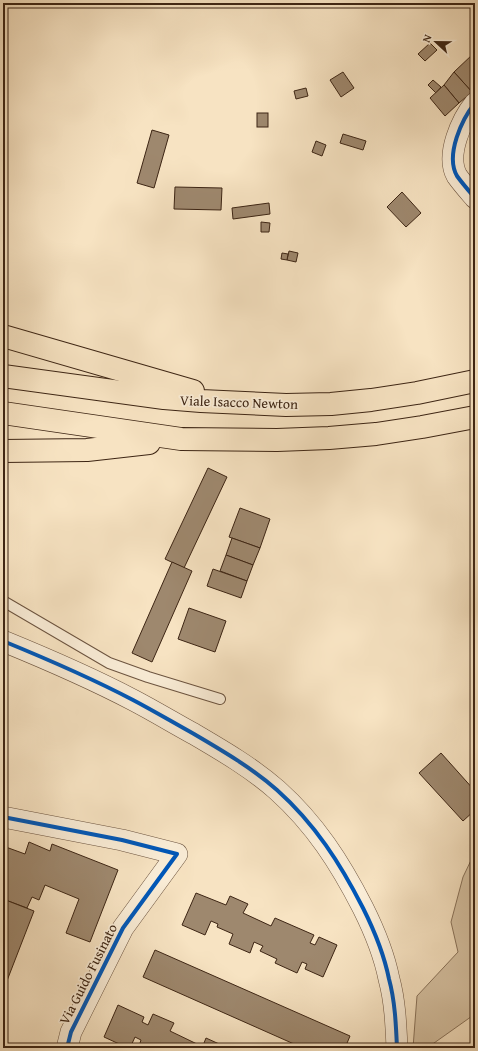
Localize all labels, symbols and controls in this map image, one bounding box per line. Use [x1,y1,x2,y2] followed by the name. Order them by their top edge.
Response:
[416,22,456,62] north arrow
[418,31,436,45] text: N
[180,390,298,414] street label: Viale Isacco Newton
[54,920,122,1028] street label: Via Guido Fusinato

